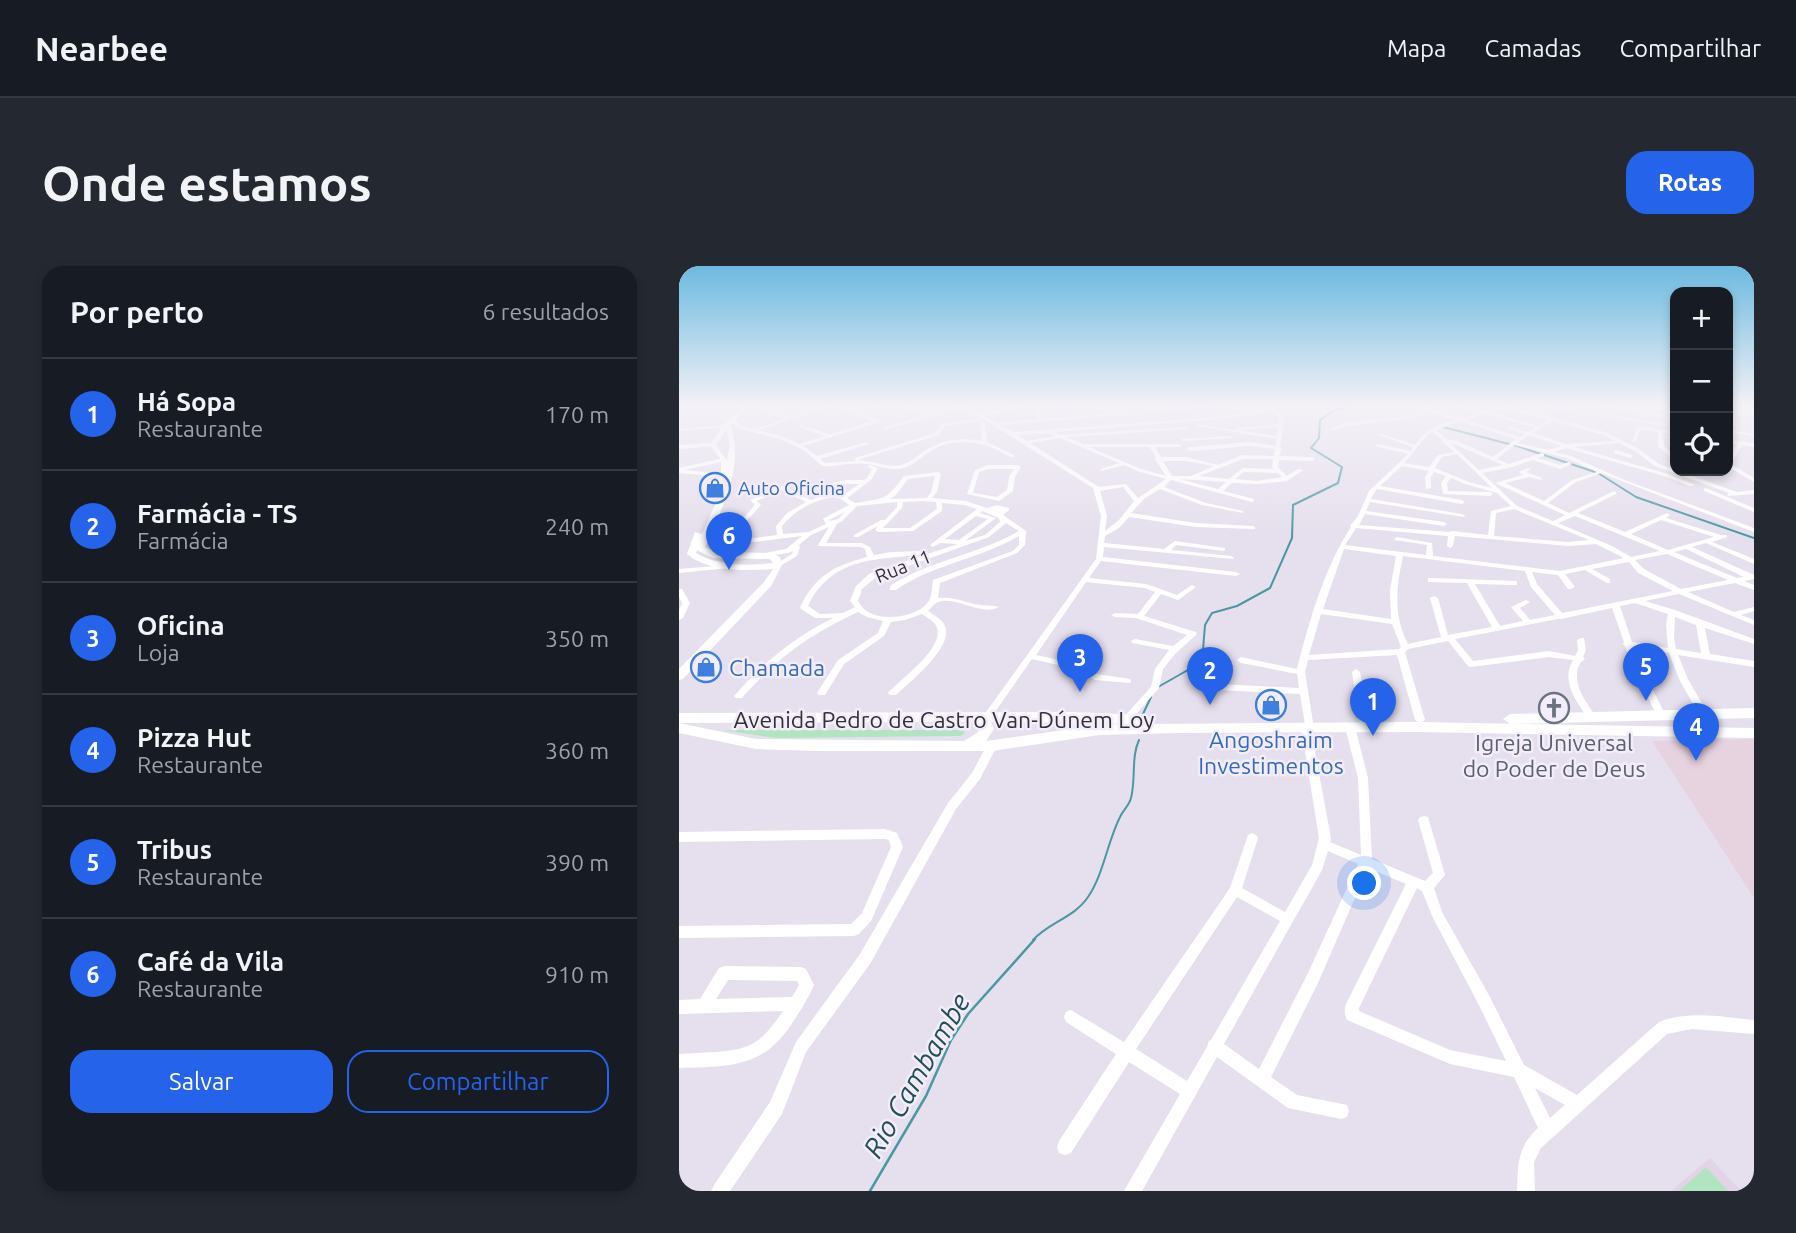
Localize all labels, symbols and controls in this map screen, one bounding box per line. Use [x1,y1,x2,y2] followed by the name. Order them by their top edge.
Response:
[35,30,168,67] text: Nearbee
[1387,35,1446,62] text: Mapa
[1484,35,1581,62] text: Camadas
[1619,35,1761,62] text: Compartilhar
[1626,151,1754,214] button: Rotas
[42,155,372,210] text: Onde estamos
[1670,287,1733,476] map controls
[1670,287,1733,350] button: +
[70,295,204,329] text: Por perto
[483,299,609,324] text: 6 resultados
[1670,350,1733,413] button: −
[137,387,236,416] text: Há Sopa
[87,402,99,427] text: 1
[545,402,609,427] text: 170 m
[1670,413,1733,476] button: locate
[137,416,263,441] text: Restaurante
[698,471,732,505] shop icon: Auto Oficina
[738,477,845,499] place label: Auto Oficina
[137,499,298,528] text: Farmácia - TS
[706,512,752,570] pin: 6
[87,514,99,539] text: 2
[545,514,609,539] text: 240 m
[137,528,229,553] text: Farmácia
[872,545,934,587] street label: Rua 11
[137,611,225,640] text: Oficina
[87,626,99,651] text: 3
[545,626,609,651] text: 350 m
[1057,634,1103,692] pin: 3
[137,640,180,665] text: Loja
[1623,643,1669,701] pin: 5
[1187,647,1233,705] pin: 2
[689,650,723,684] shop icon: Chamada
[729,655,825,680] place label: Chamada
[1350,678,1396,736] pin: 1
[1254,688,1288,722] shop icon: Angoshraim Investimentos
[1537,691,1571,725] church icon: Igreja Universal do Poder de Deus
[1673,703,1719,761] pin: 4
[734,707,1154,732] street label: Avenida Pedro de Castro Van-Dúnem Loy
[137,723,251,752] text: Pizza Hut
[1198,727,1344,778] place label: Angoshraim Investimentos
[1463,730,1645,781] place label: Igreja Universal do Poder de Deus
[87,738,99,763] text: 4
[545,738,609,763] text: 360 m
[137,752,263,777] text: Restaurante
[137,835,212,864] text: Tribus
[87,850,99,875] text: 5
[545,850,609,875] text: 390 m
[137,864,263,889] text: Restaurante
[1347,866,1381,900] your location
[137,947,284,976] text: Café da Vila
[87,962,99,987] text: 6
[545,962,609,987] text: 910 m
[137,976,263,1001] text: Restaurante
[857,988,975,1162] water label: Rio Cambambe
[70,1050,333,1113] button: Salvar
[347,1050,609,1113] button: Compartilhar

